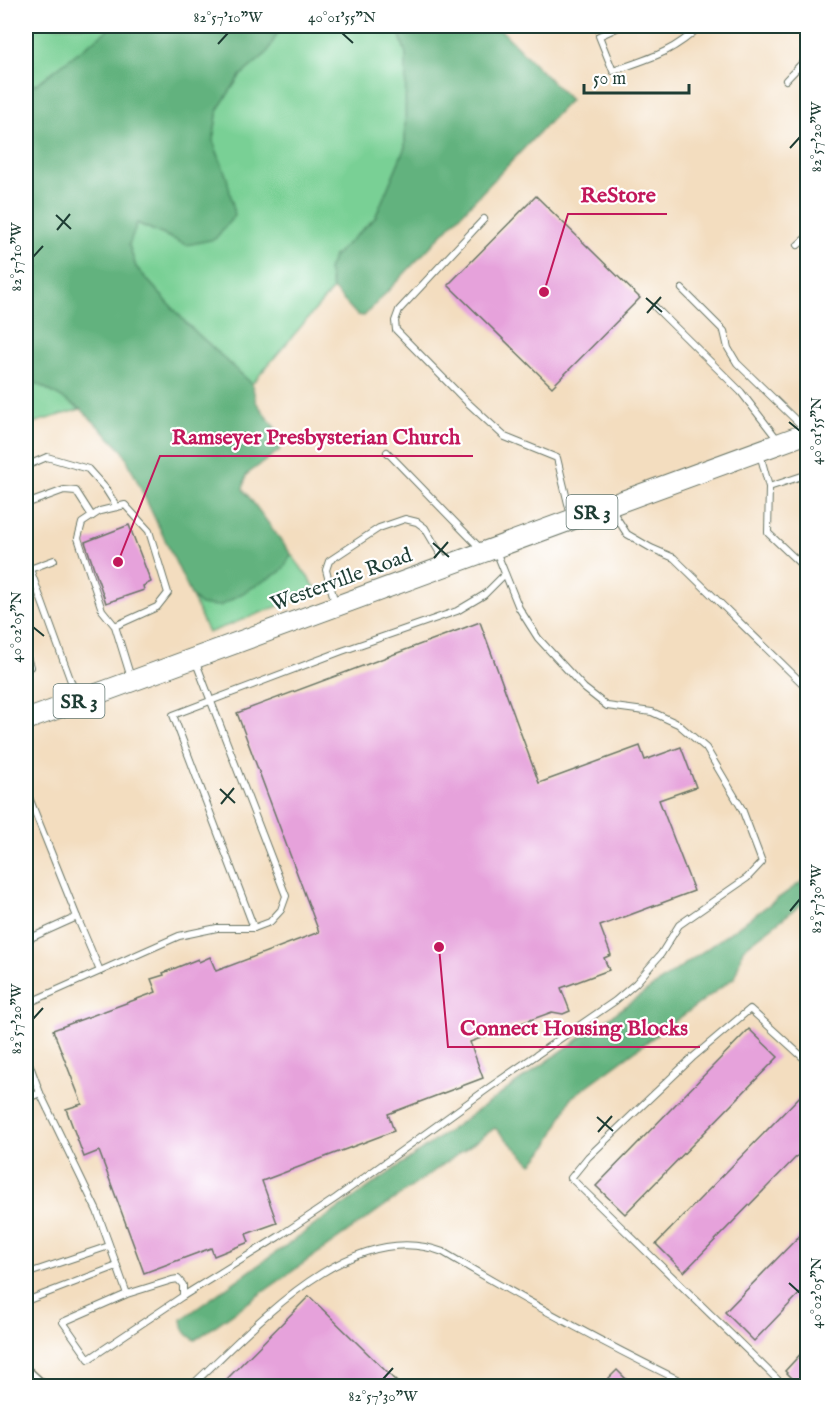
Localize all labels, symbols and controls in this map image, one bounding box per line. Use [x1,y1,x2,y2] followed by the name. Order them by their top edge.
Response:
[194,8,263,27] text: 82°57'10"W
[308,8,376,27] text: 40°01'55"N
[584,57,689,95] scale bar
[593,68,626,91] text: 50 m
[807,101,826,172] text: 82°57'20"W
[568,174,667,214] callout: ReStore
[580,182,656,210] text: ReStore
[7,222,26,291] text: 82°57'10"W
[807,397,826,465] text: 40°01'55"N
[160,416,473,456] callout: Ramseyer Presbysterian Church
[172,424,461,452] text: Ramseyer Presbysterian Church
[566,495,618,529] road number: SR 3
[267,542,417,619] street label: Westerville Road
[7,591,26,663] text: 40°02'05"N
[54,684,104,718] road number: SR 3
[807,864,826,934] text: 82°57'30"W
[7,983,26,1054] text: 82°57'20"W
[448,1007,700,1047] callout: Connect Housing Blocks
[460,1015,688,1043] text: Connect Housing Blocks
[807,1257,826,1329] text: 40°02'05"N
[349,1387,418,1406] text: 82°57'30"W

